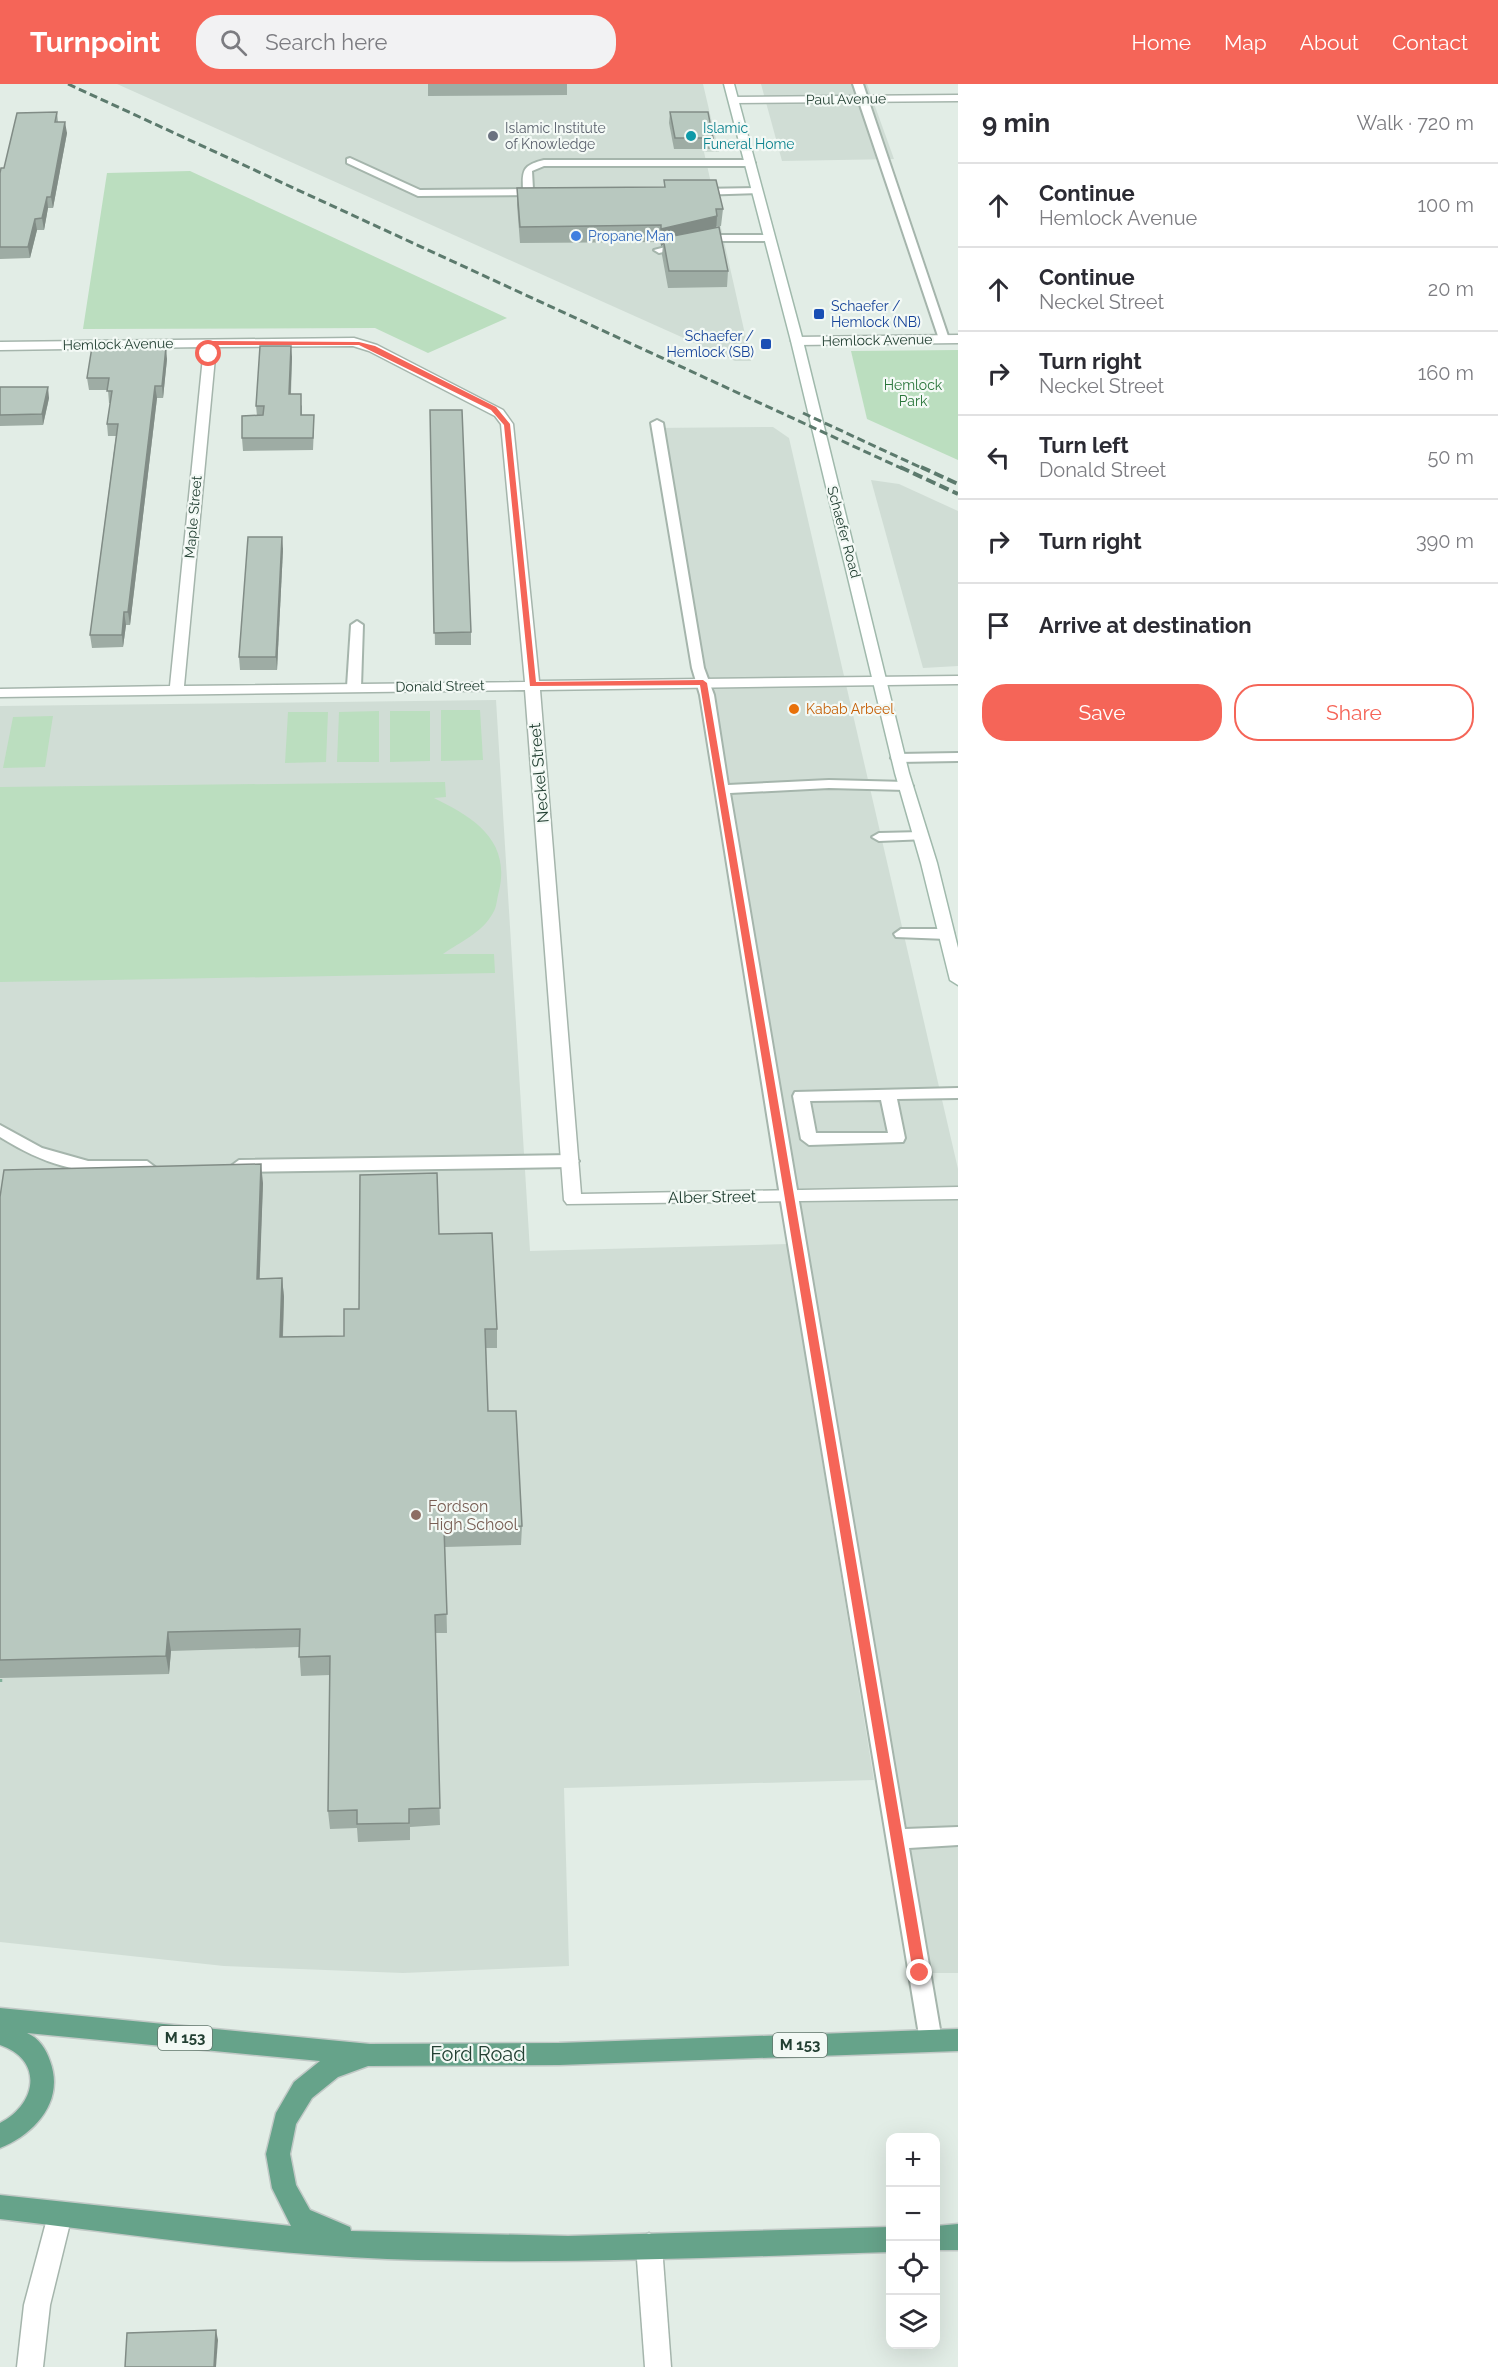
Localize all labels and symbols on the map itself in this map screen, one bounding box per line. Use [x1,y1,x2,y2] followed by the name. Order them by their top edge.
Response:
[806,90,886,108] street label: Paul Avenue
[505,120,606,152] place label: Islamic Institute of Knowledge
[703,120,795,152] place label: Islamic Funeral Home
[486,129,500,143] marker: Islamic Institute of Knowledge
[684,129,698,143] marker: Islamic Funeral Home
[588,228,674,244] place label: Propane Man
[569,229,583,243] marker: Propane Man
[831,298,921,330] place label: Schaefer / Hemlock (NB)
[812,307,826,321] marker: Schaefer / Hemlock (NB)
[667,328,755,360] place label: Schaefer / Hemlock (SB)
[821,331,933,349] street label: Hemlock Avenue
[62,335,174,353] street label: Hemlock Avenue
[759,337,773,351] marker: Schaefer / Hemlock (SB)
[195,340,221,366] route start
[884,377,943,409] park label: Hemlock Park
[181,475,205,559] street label: Maple Street
[824,484,864,580] street label: Schaefer Road
[395,677,485,695] street label: Donald Street
[806,701,894,717] place label: Kabab Arbeel
[787,702,801,716] marker: Kabab Arbeel
[525,722,553,824] street label: Neckel Street
[668,1187,757,1207] street label: Alber Street
[428,1497,518,1534] place label: Fordson High School
[409,1508,423,1522] marker: Fordson High School
[906,1959,932,1985] route end
[158,2026,212,2050] road number: M 153
[773,2033,827,2057] road number: M 153
[430,2042,526,2066] street label: Ford Road

